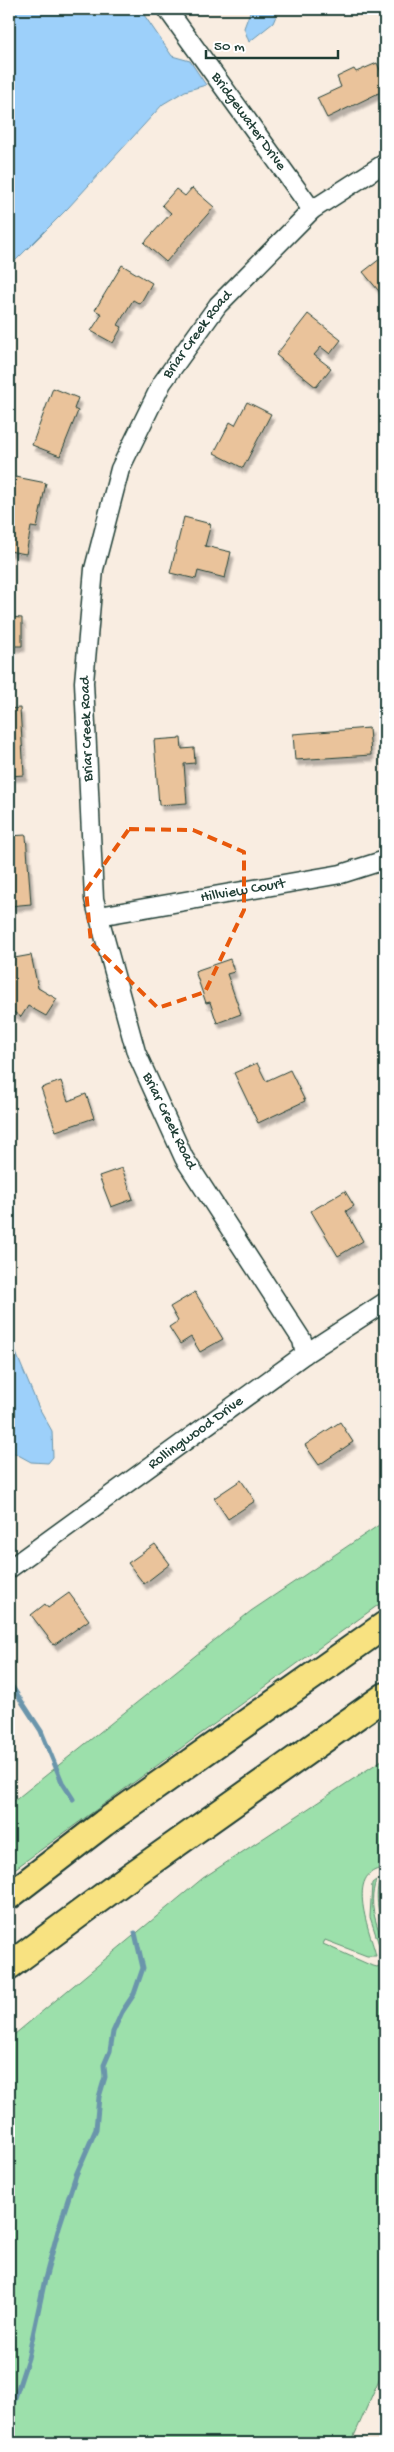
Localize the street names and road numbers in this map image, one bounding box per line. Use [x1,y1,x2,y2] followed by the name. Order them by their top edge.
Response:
[206,68,290,175] street label: Bridgewater Drive
[158,286,237,383] street label: Briar Creek Road
[76,675,98,783] street label: Briar Creek Road
[199,875,288,907] street label: Hillview Court
[137,1069,201,1173] street label: Briar Creek Road
[145,1392,247,1474] street label: Rollingwood Drive

